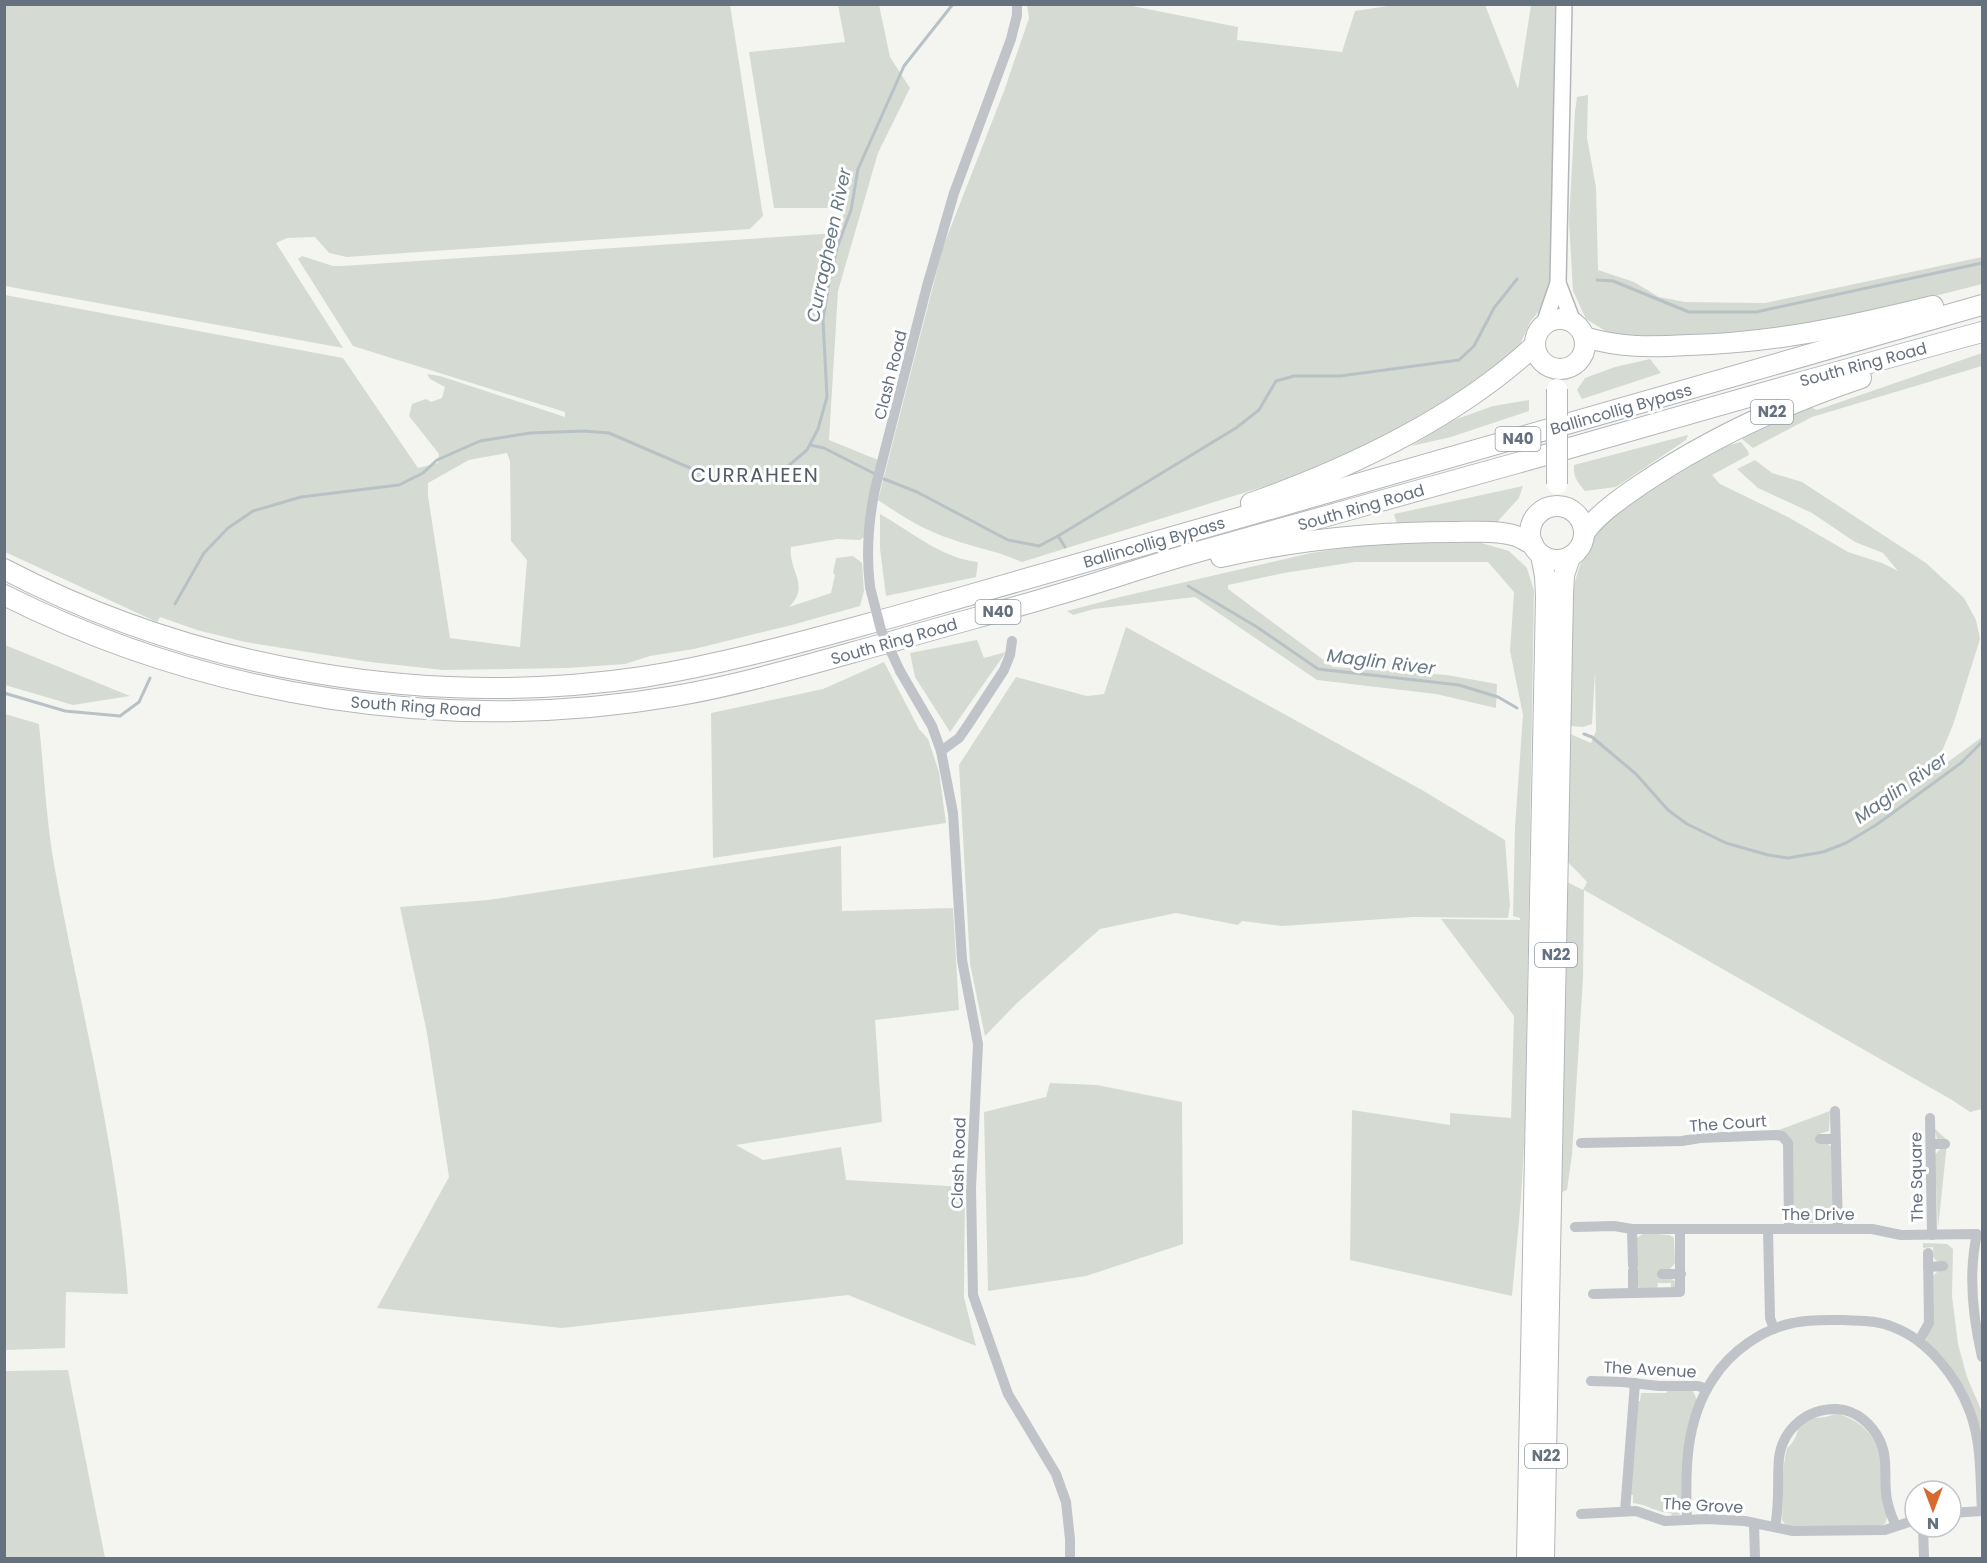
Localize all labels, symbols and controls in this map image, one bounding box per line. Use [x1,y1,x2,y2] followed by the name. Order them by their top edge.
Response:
[800,164,857,324] water label: Curragheen River
[868,328,913,422] street label: Clash Road
[1797,336,1929,393] street label: South Ring Road
[1547,378,1695,441] street label: Ballincollig Bypass
[1751,400,1793,424] road number: N22
[1496,427,1540,451] road number: N40
[691,461,819,489] district label: CURRAHEEN
[1295,478,1427,537] street label: South Ring Road
[1080,511,1228,574] street label: Ballincollig Bypass
[976,600,1020,624] road number: N40
[828,612,960,671] street label: South Ring Road
[1325,642,1438,681] water label: Maglin River
[350,690,482,723] street label: South Ring Road
[1849,745,1954,829] water label: Maglin River
[1535,943,1577,967] road number: N22
[1688,1109,1768,1138] street label: The Court
[945,1117,972,1209] street label: Clash Road
[1904,1132,1929,1222] street label: The Square
[1781,1203,1855,1226] street label: The Drive
[1603,1356,1697,1383] street label: The Avenue
[1525,1444,1567,1468] road number: N22
[1903,1479,1963,1539] north arrow
[1662,1492,1744,1519] street label: The Grove
[1927,1512,1939,1535] text: N

